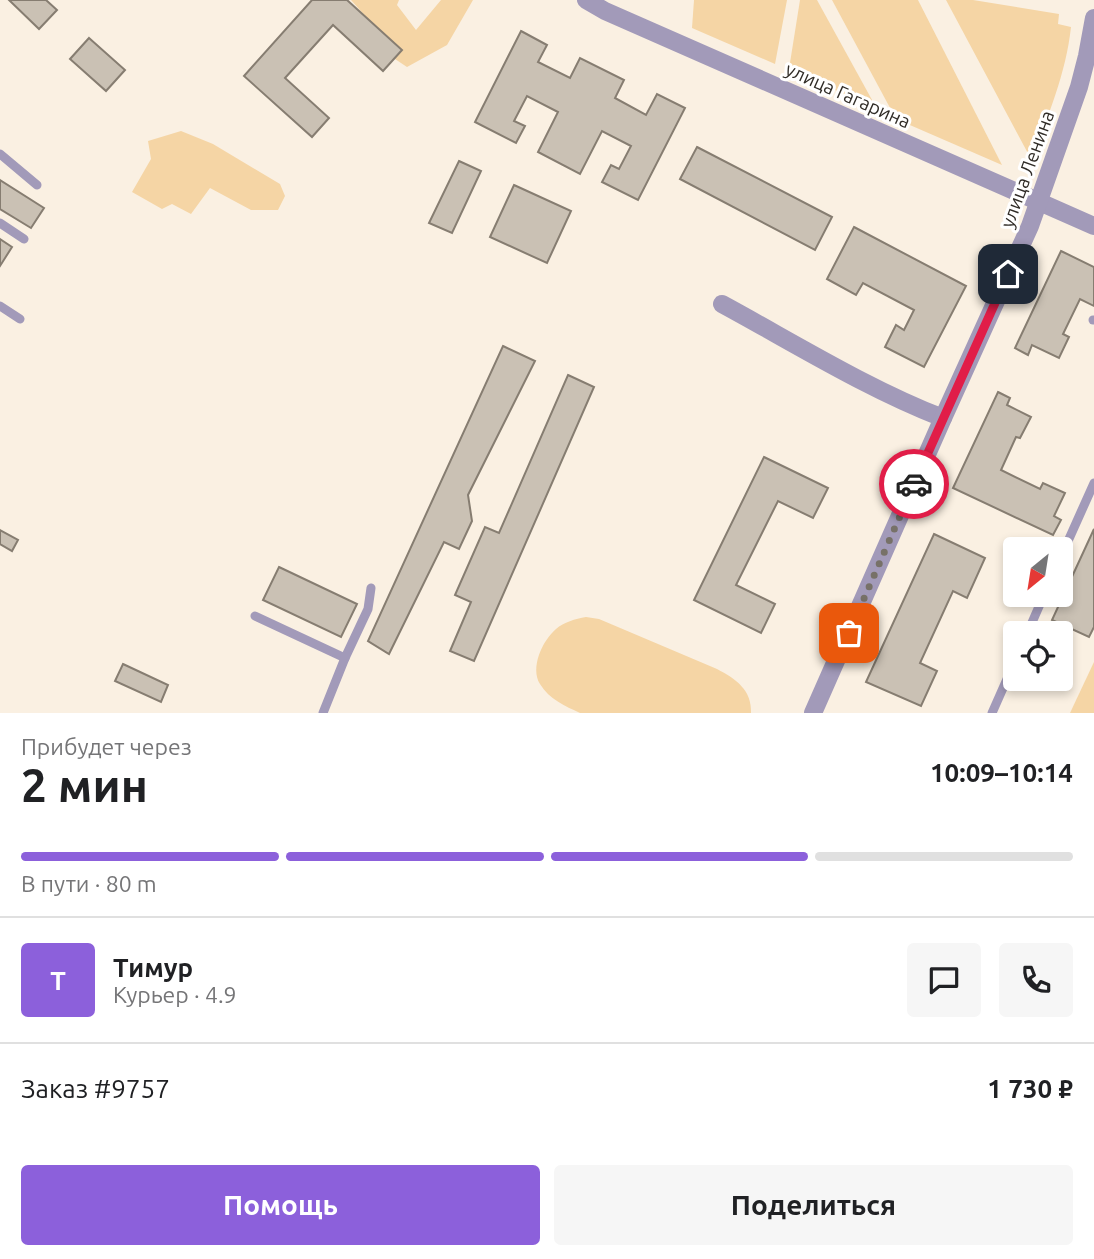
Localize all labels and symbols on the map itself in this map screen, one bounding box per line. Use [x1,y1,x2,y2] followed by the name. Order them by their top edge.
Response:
[782,58,914,132] street label: улица Гагарина
[996,107,1058,231] street label: улица Ленина
[978,244,1038,304] pin
[879,449,949,519] courier
[1003,537,1073,607] north arrow
[819,603,879,663] pin

